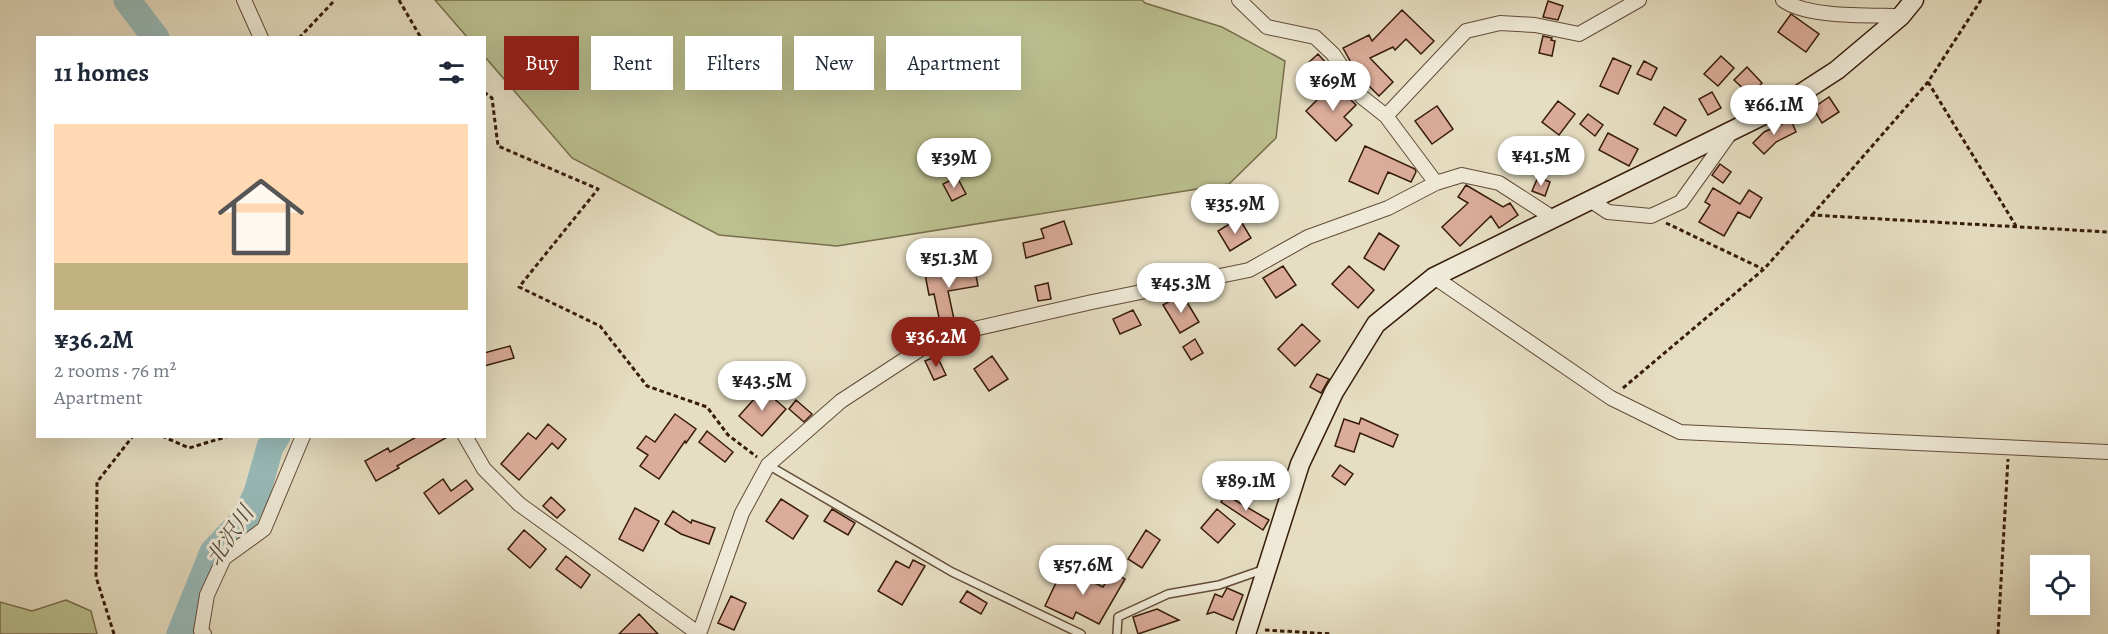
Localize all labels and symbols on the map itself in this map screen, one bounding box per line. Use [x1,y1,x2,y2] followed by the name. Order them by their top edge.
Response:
[1297,61,1369,112] pin: ¥69M
[1725,85,1823,136] pin: ¥66.1M
[1492,136,1590,187] pin: ¥41.5M
[918,138,990,189] pin: ¥39M
[1186,184,1284,235] pin: ¥35.9M
[900,238,998,289] pin: ¥51.3M
[1132,263,1230,314] pin: ¥45.3M
[887,317,985,368] pin: ¥36.2M
[713,361,811,412] pin: ¥43.5M
[1197,461,1295,512] pin: ¥89.1M
[199,499,262,572] water label: 北沢川
[1034,545,1132,596] pin: ¥57.6M

